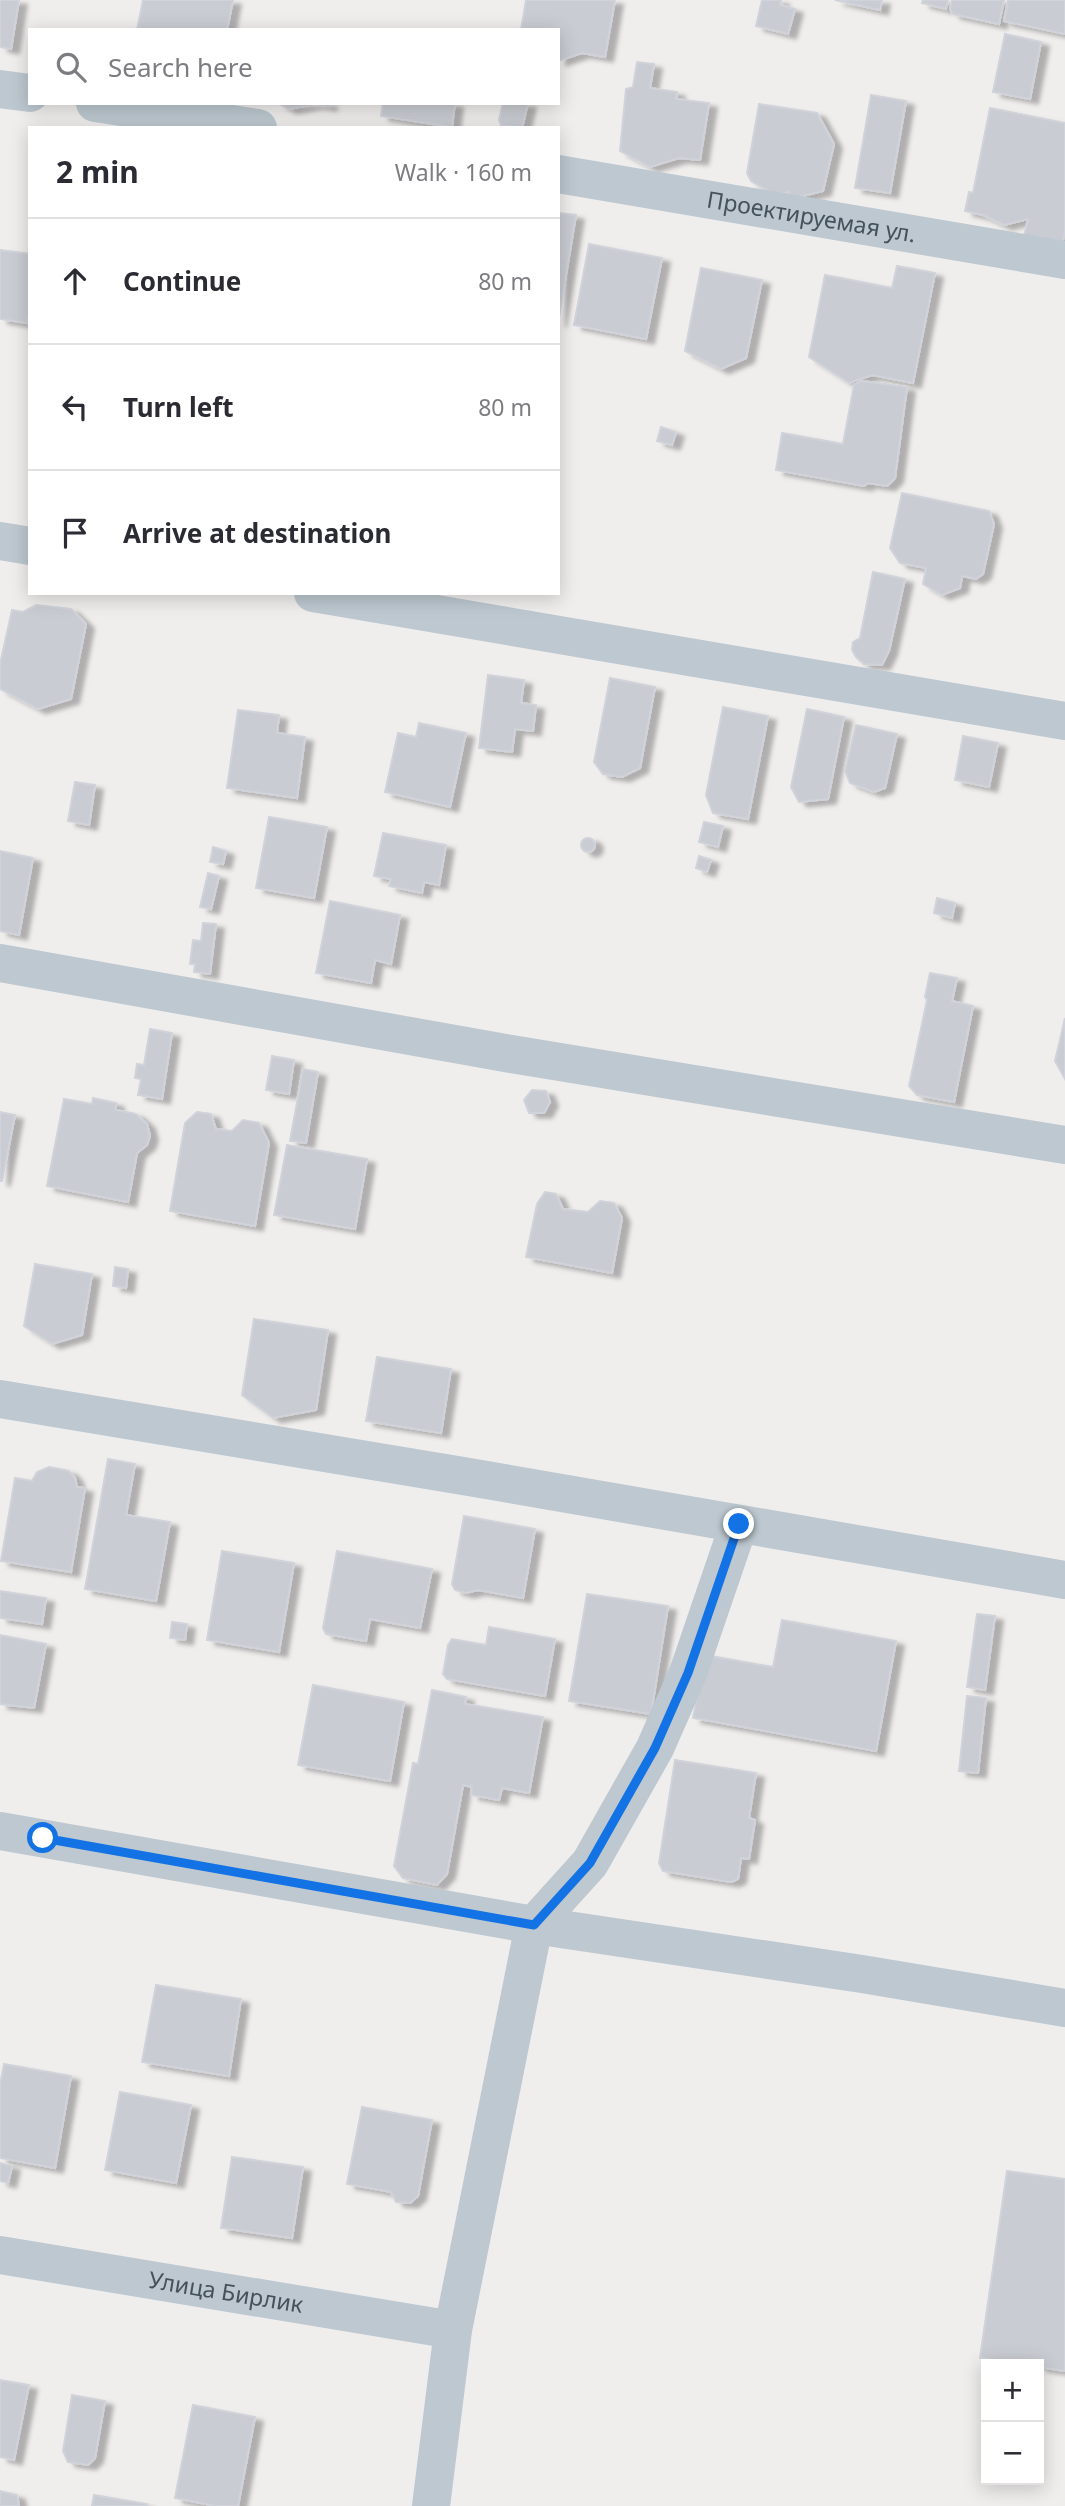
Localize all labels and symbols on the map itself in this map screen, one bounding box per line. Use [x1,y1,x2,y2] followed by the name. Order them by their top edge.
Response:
[705,183,918,249] street label: Проектируемая ул.
[723,1508,754,1539] route end
[27,1822,58,1853] route start
[146,2263,306,2320] street label: Улица Бирлик

